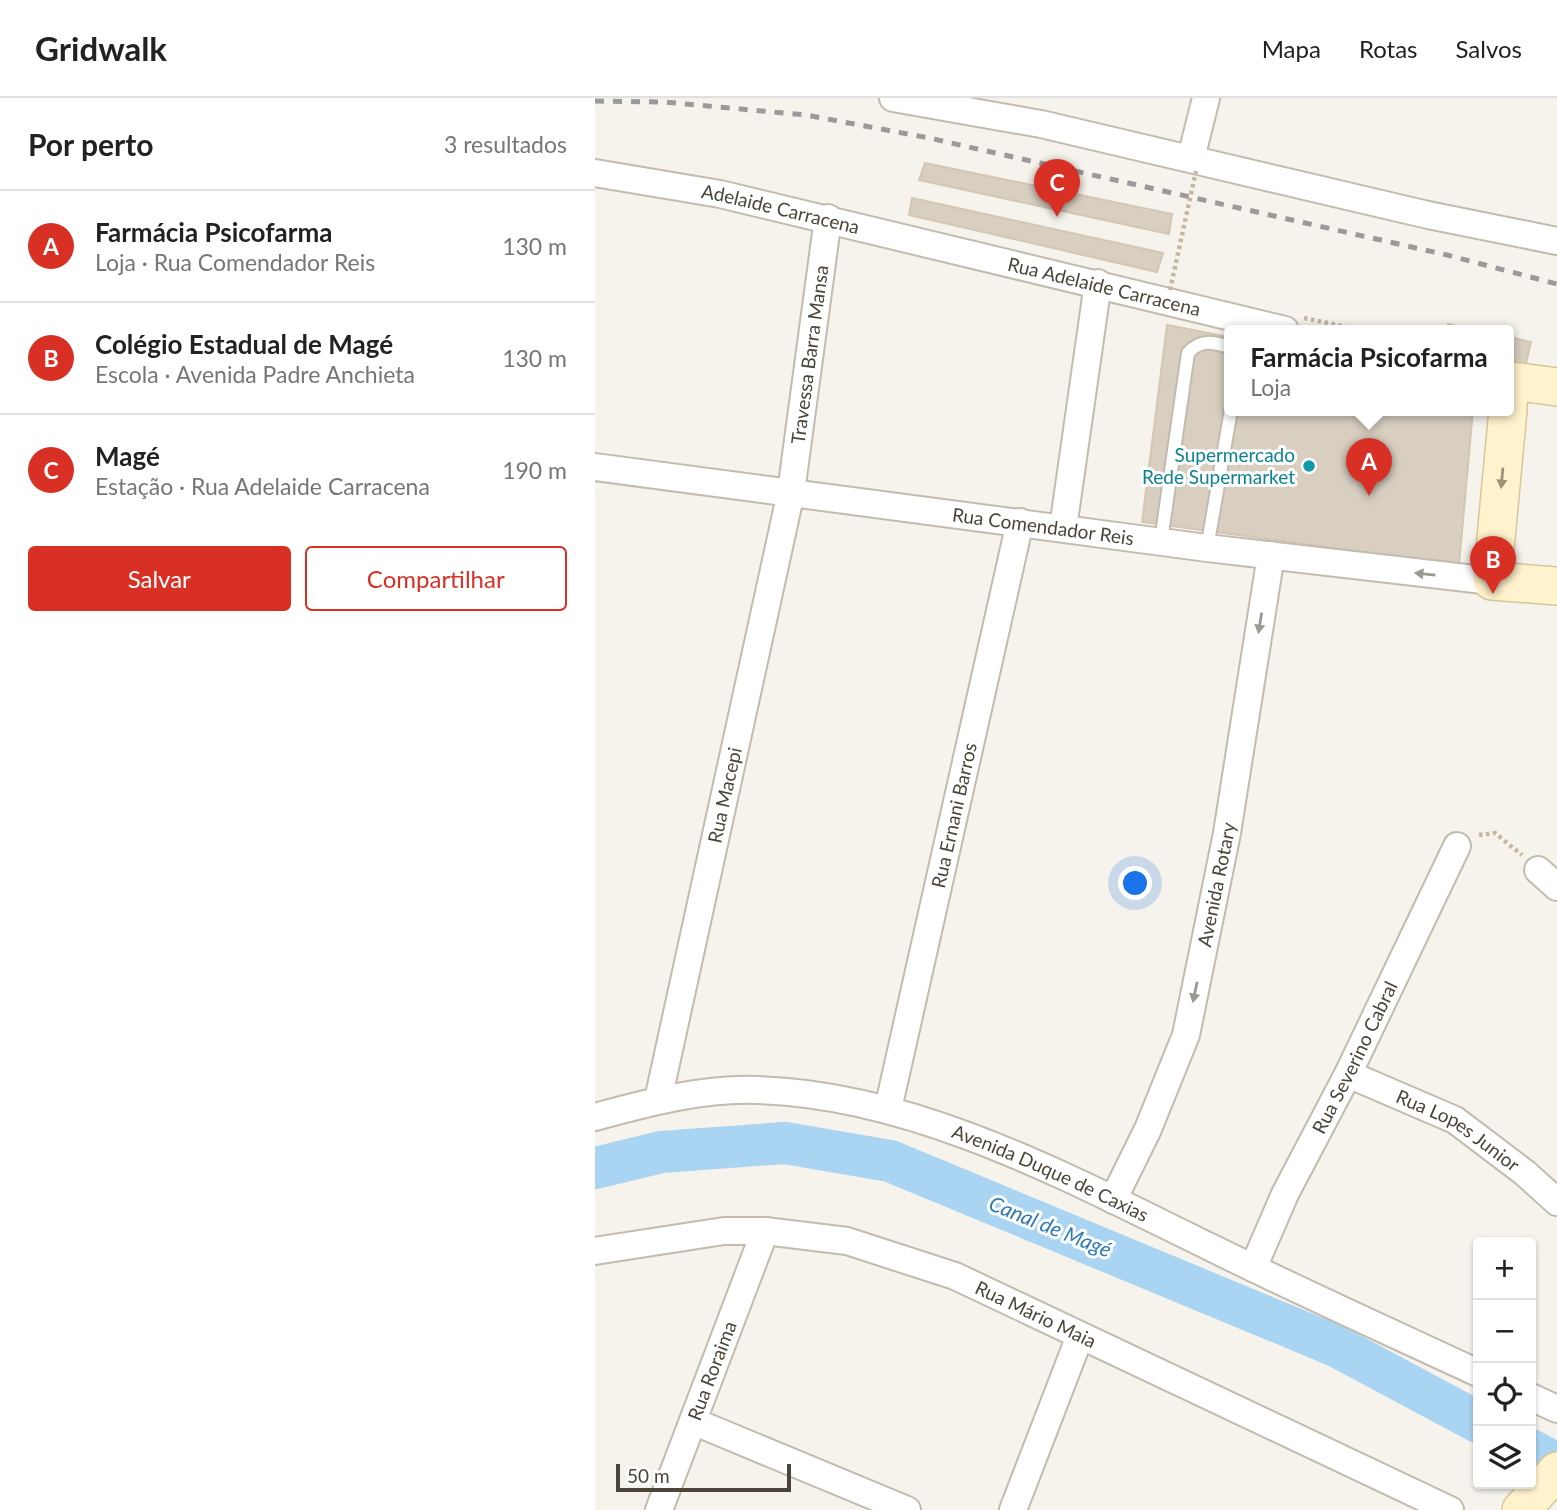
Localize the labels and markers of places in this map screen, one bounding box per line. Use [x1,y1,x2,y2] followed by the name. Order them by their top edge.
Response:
[1034,159,1080,217] pin: C
[1346,438,1392,496] pin: A
[1142,443,1295,488] place label: Supermercado Rede Supermarket
[1301,458,1317,474] marker: Supermercado Rede Supermarket
[1470,536,1516,594] pin: B

